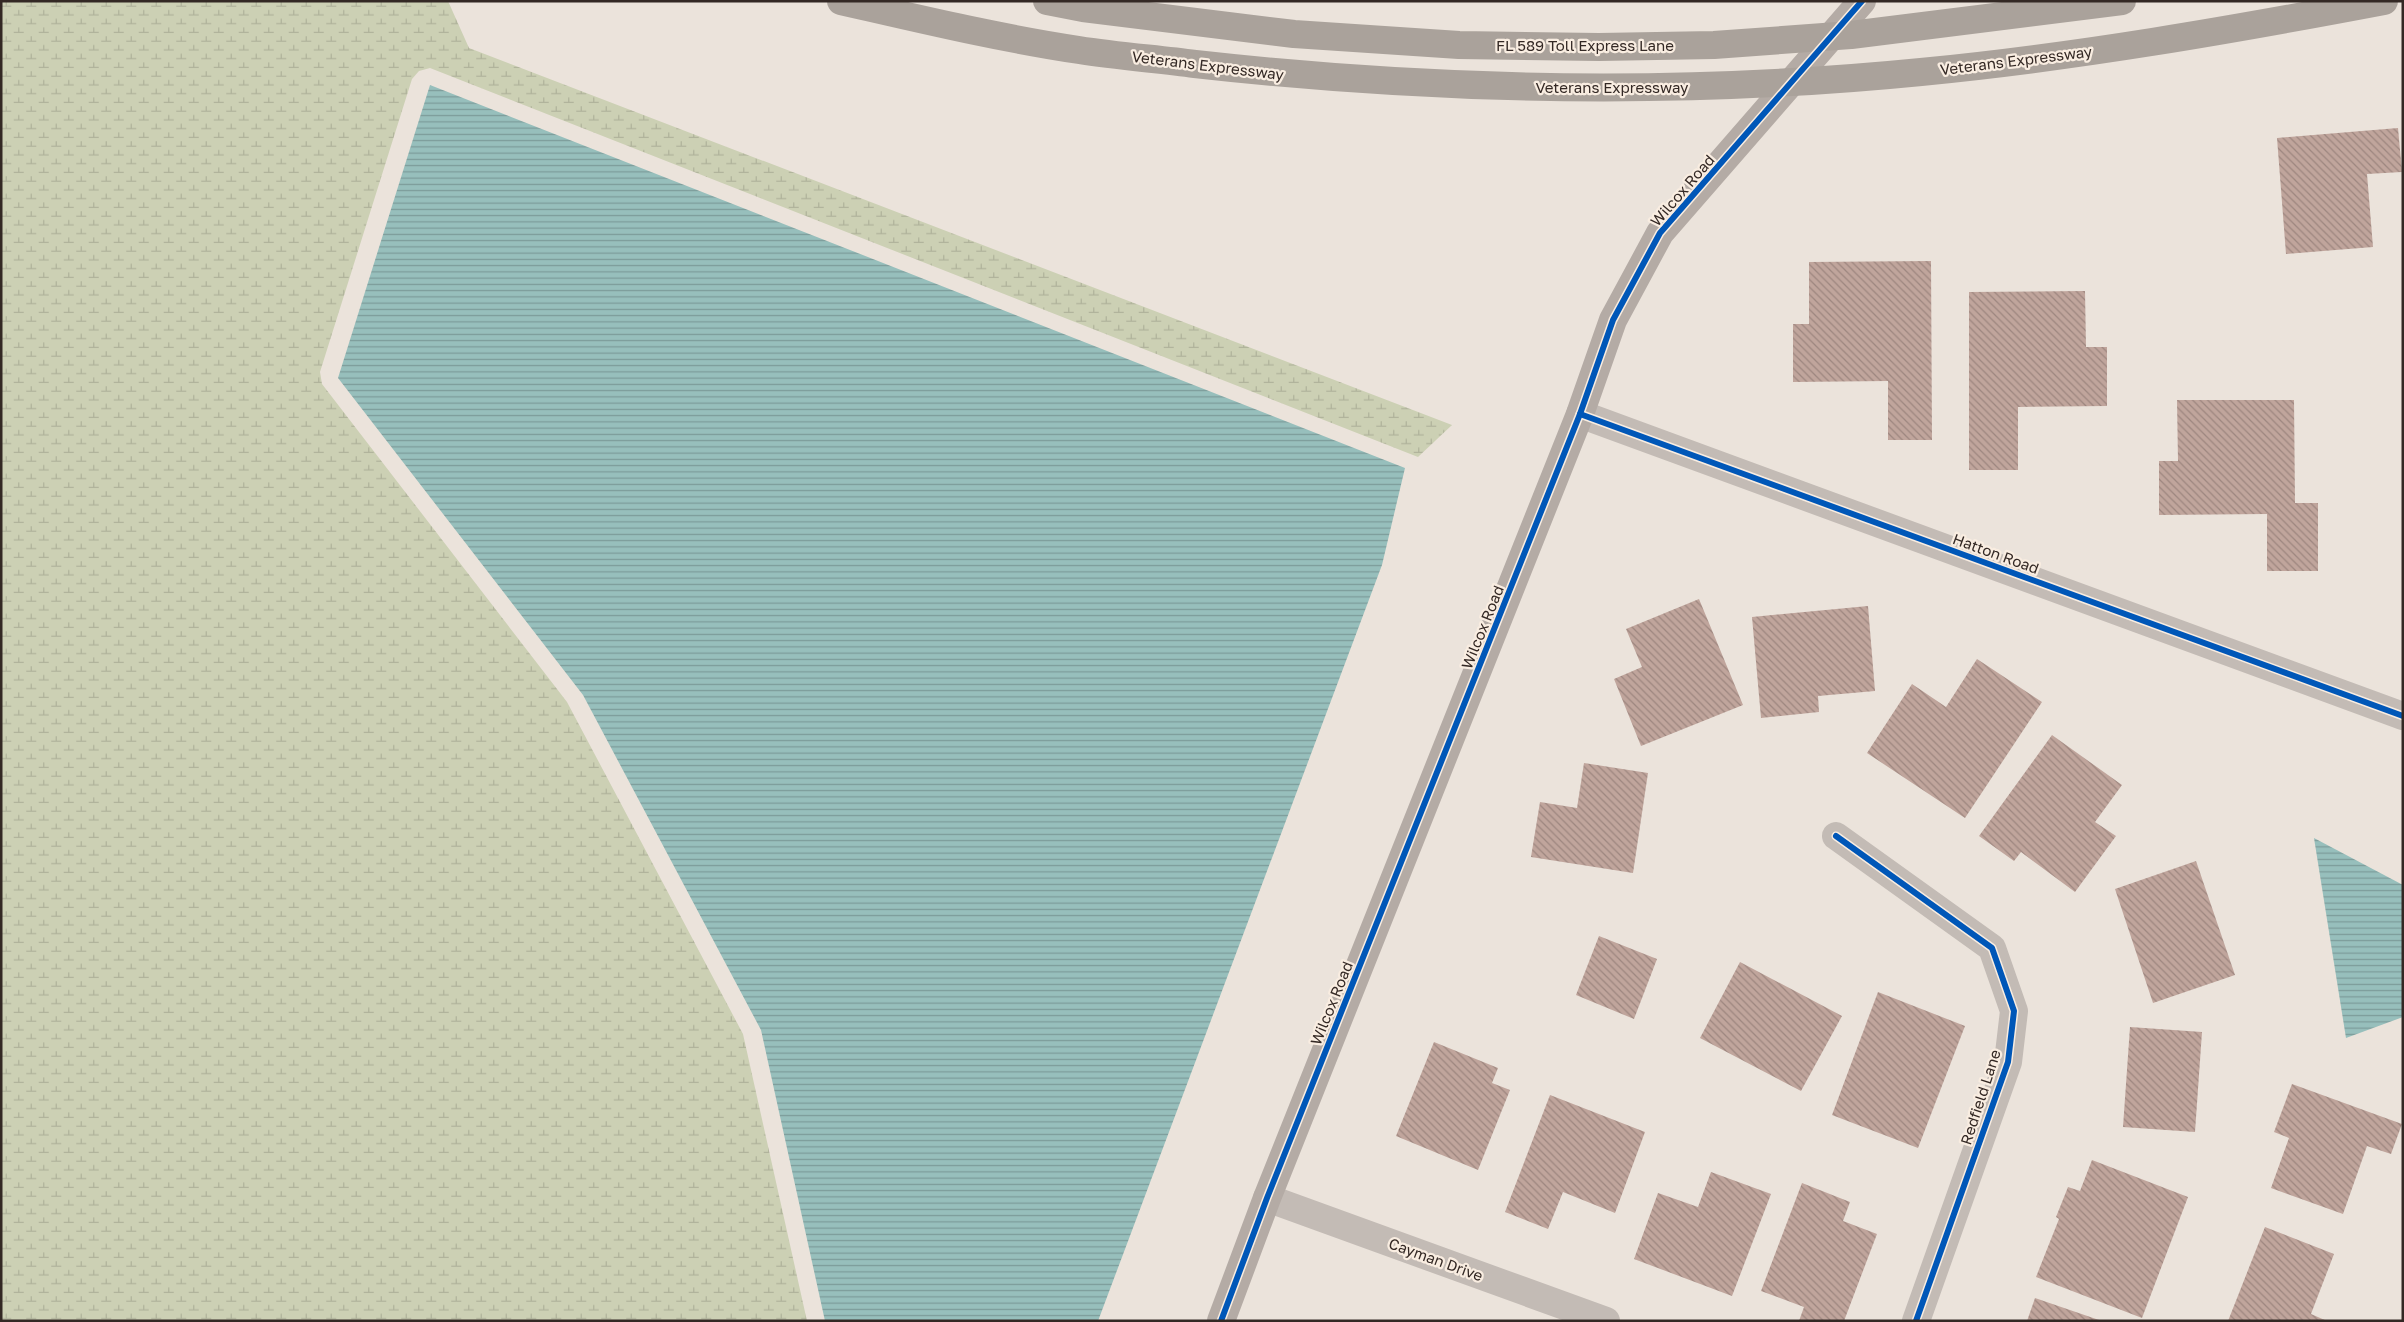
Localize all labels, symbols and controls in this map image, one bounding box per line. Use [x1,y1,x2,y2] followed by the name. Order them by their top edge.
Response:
[1496,36,1674,54] street label: FL 589 Toll Express Lane
[1939,42,2094,78] street label: Veterans Expressway
[1131,47,1286,83] street label: Veterans Expressway
[1535,78,1689,96] street label: Veterans Expressway
[1646,151,1718,229] street label: Wilcox Road
[1950,529,2042,577] street label: Hatton Road
[1457,583,1507,671] street label: Wilcox Road
[1306,959,1356,1047] street label: Wilcox Road
[1956,1047,2004,1147] street label: Redfield Lane
[1387,1234,1486,1284] street label: Cayman Drive

